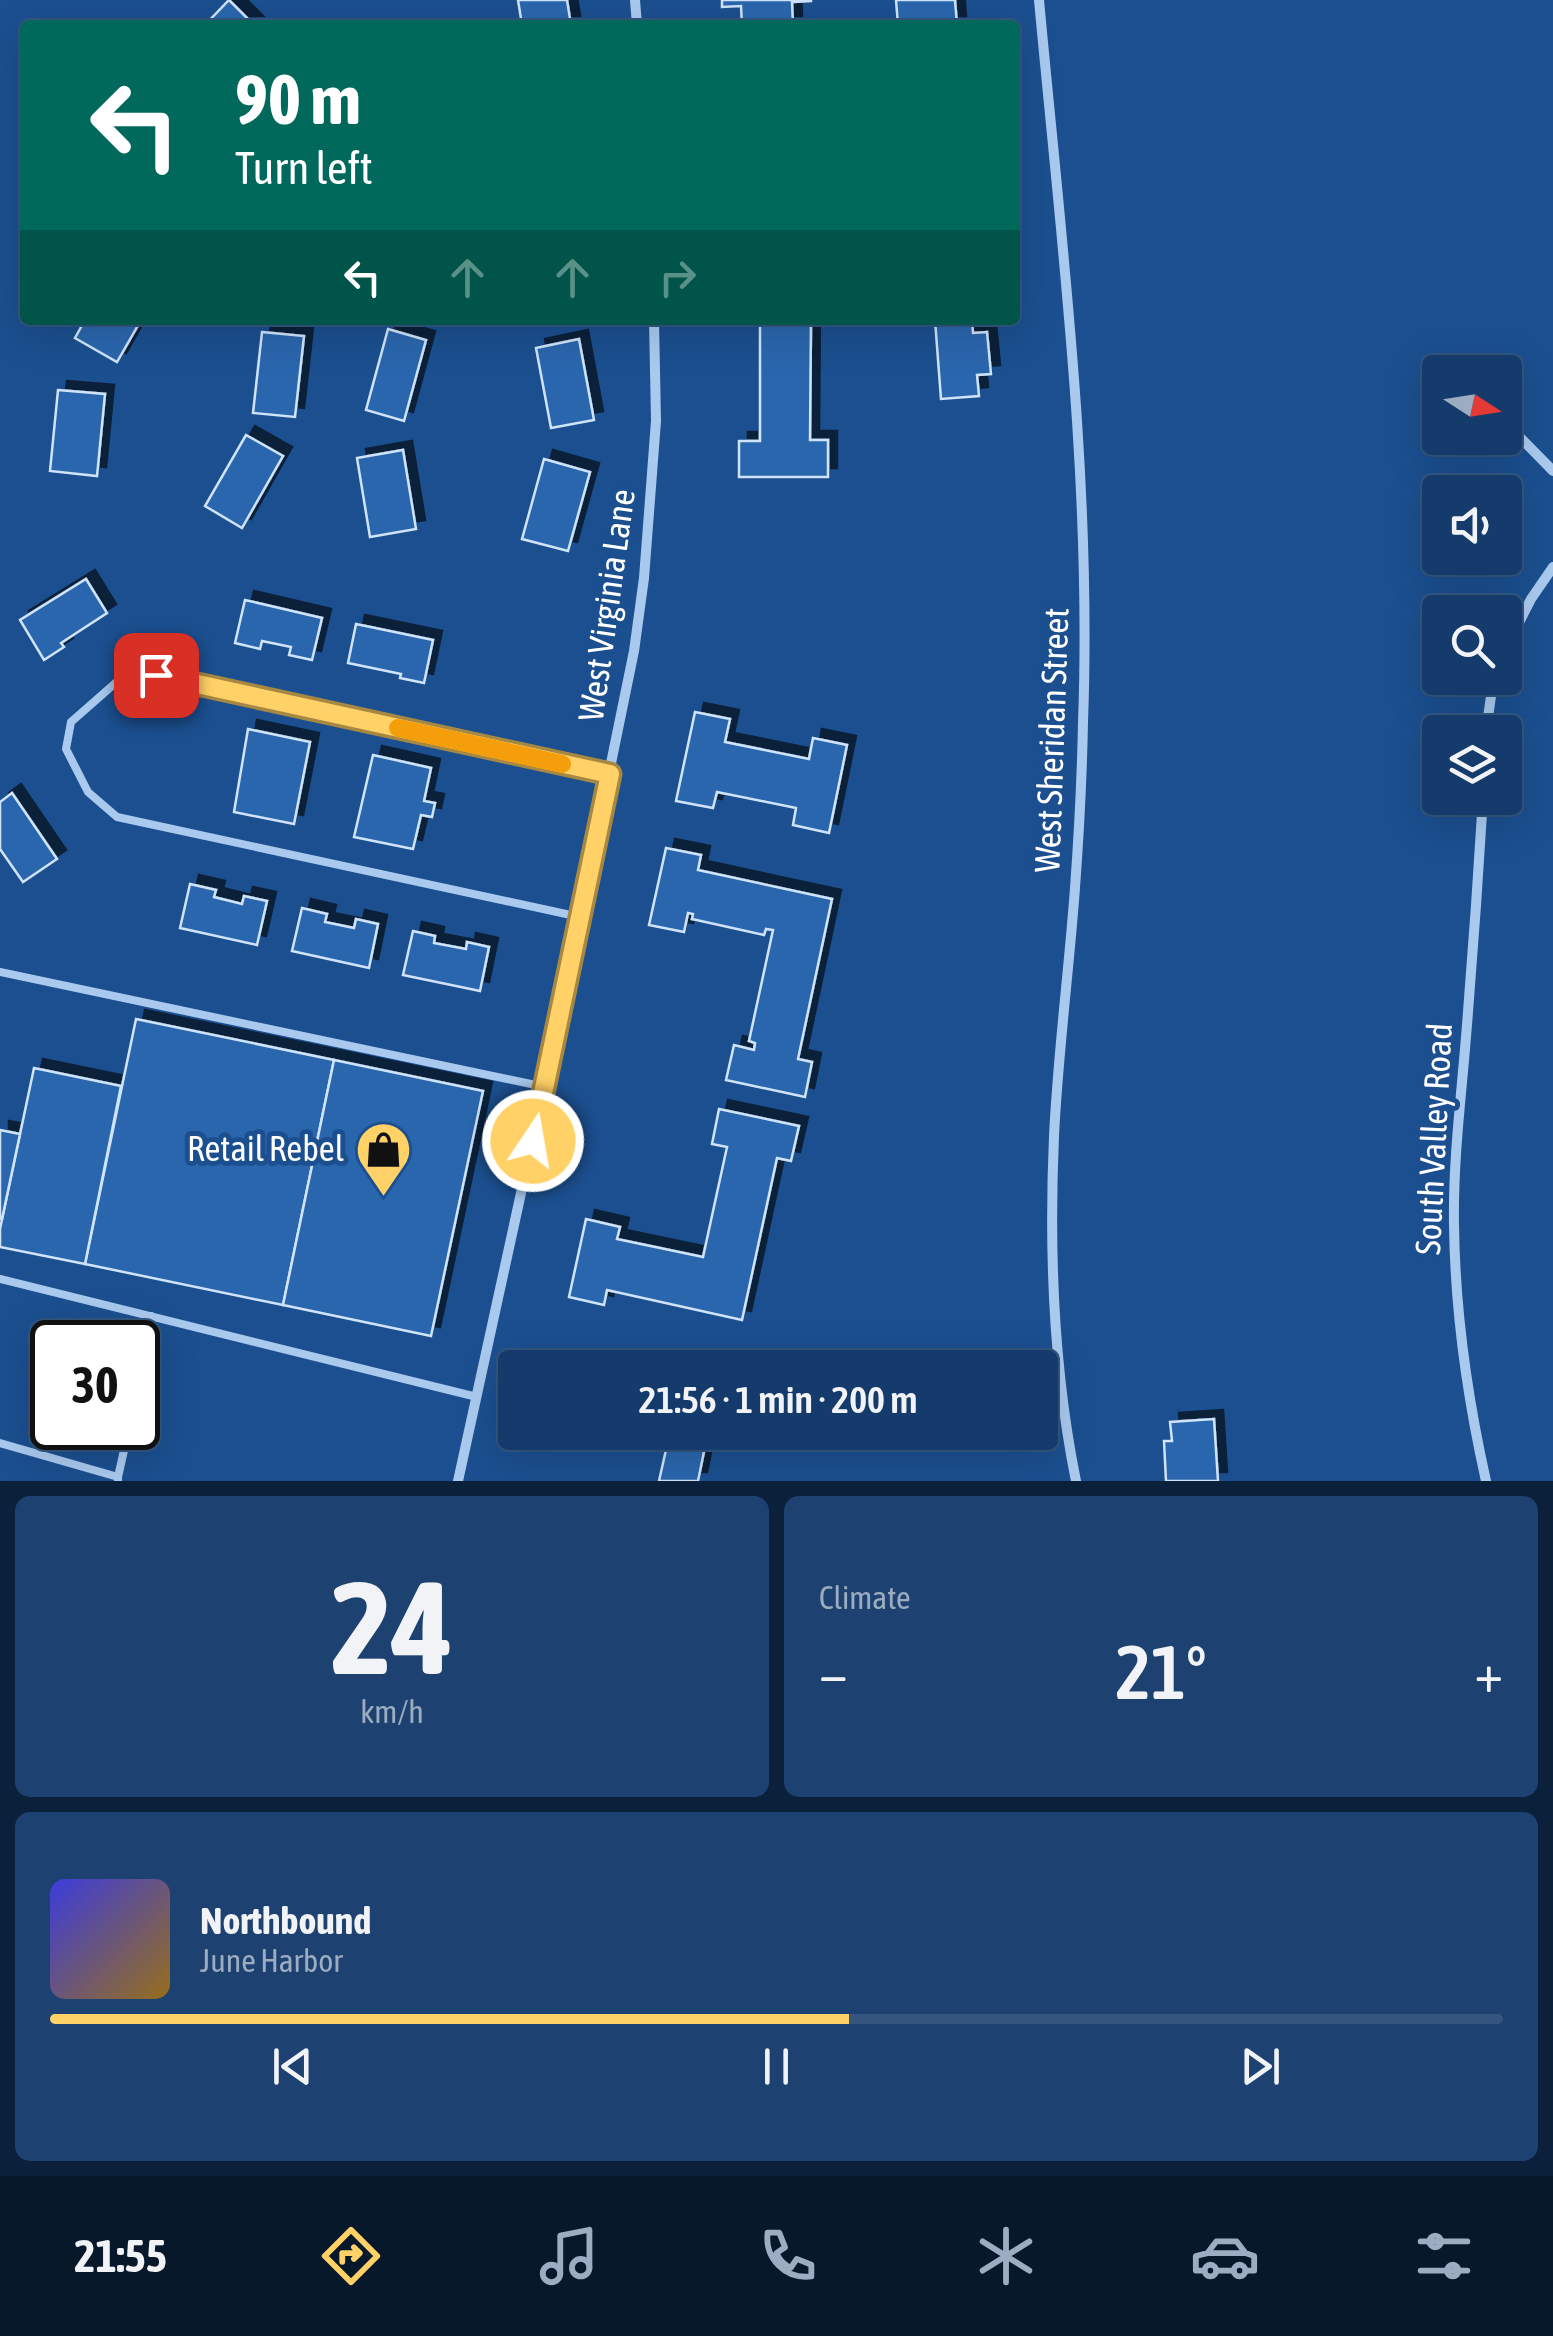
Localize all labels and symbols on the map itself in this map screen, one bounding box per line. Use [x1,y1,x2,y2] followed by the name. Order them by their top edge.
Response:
[1422,355,1522,455] north arrow
[570,486,642,723] street label: West Virginia Lane
[1026,607,1076,873] street label: West Sheridan Street
[114,633,199,718] pin
[1407,1022,1459,1256] street label: South Valley Road
[481,1089,585,1193] position arrow
[353,1119,413,1198] shop icon: Retail Rebel
[187,1128,344,1168] place label: Retail Rebel
[30,1320,160,1450] speed limit sign: 30

